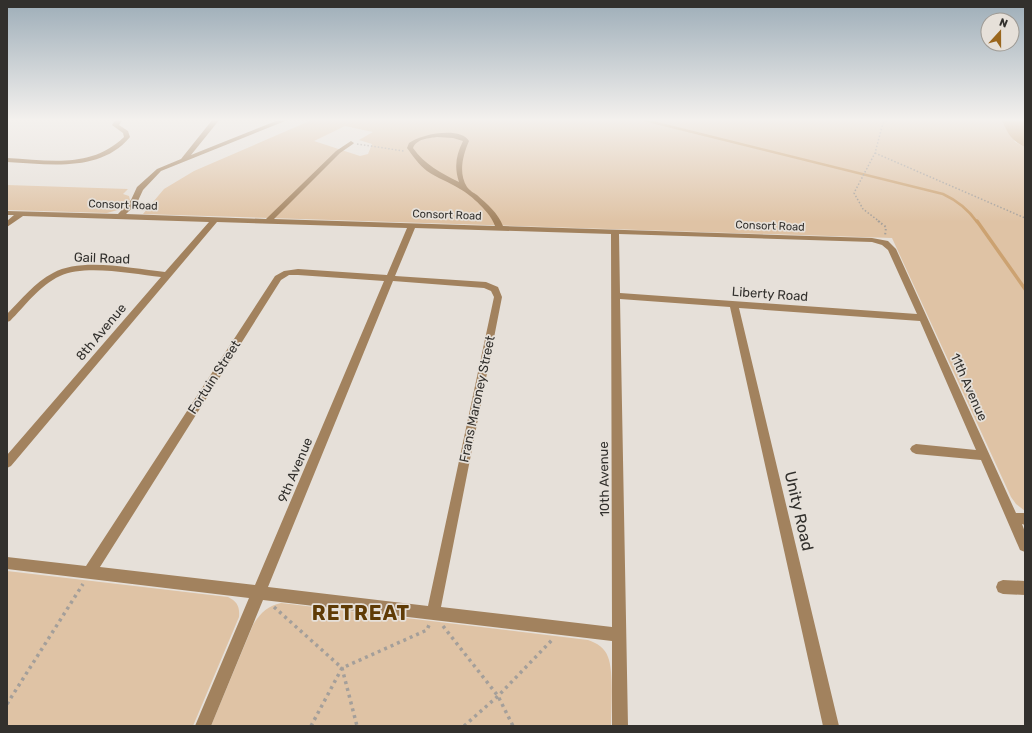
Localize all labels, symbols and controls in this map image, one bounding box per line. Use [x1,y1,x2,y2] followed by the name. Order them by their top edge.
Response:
[980,12,1020,52] north arrow
[997,16,1010,31] text: N
[88,197,158,213] street label: Consort Road
[412,207,482,223] street label: Consort Road
[735,218,805,234] street label: Consort Road
[74,250,130,266] street label: Gail Road
[731,284,809,304] street label: Liberty Road
[73,300,129,364] street label: 8th Avenue
[456,334,498,464] street label: Frans Maroney Street
[185,337,243,417] street label: Fortuin Street
[947,351,991,423] street label: 11th Avenue
[275,435,315,505] street label: 9th Avenue
[596,441,612,517] street label: 10th Avenue
[781,469,817,553] street label: Unity Road
[312,601,410,625] district label: RETREAT

